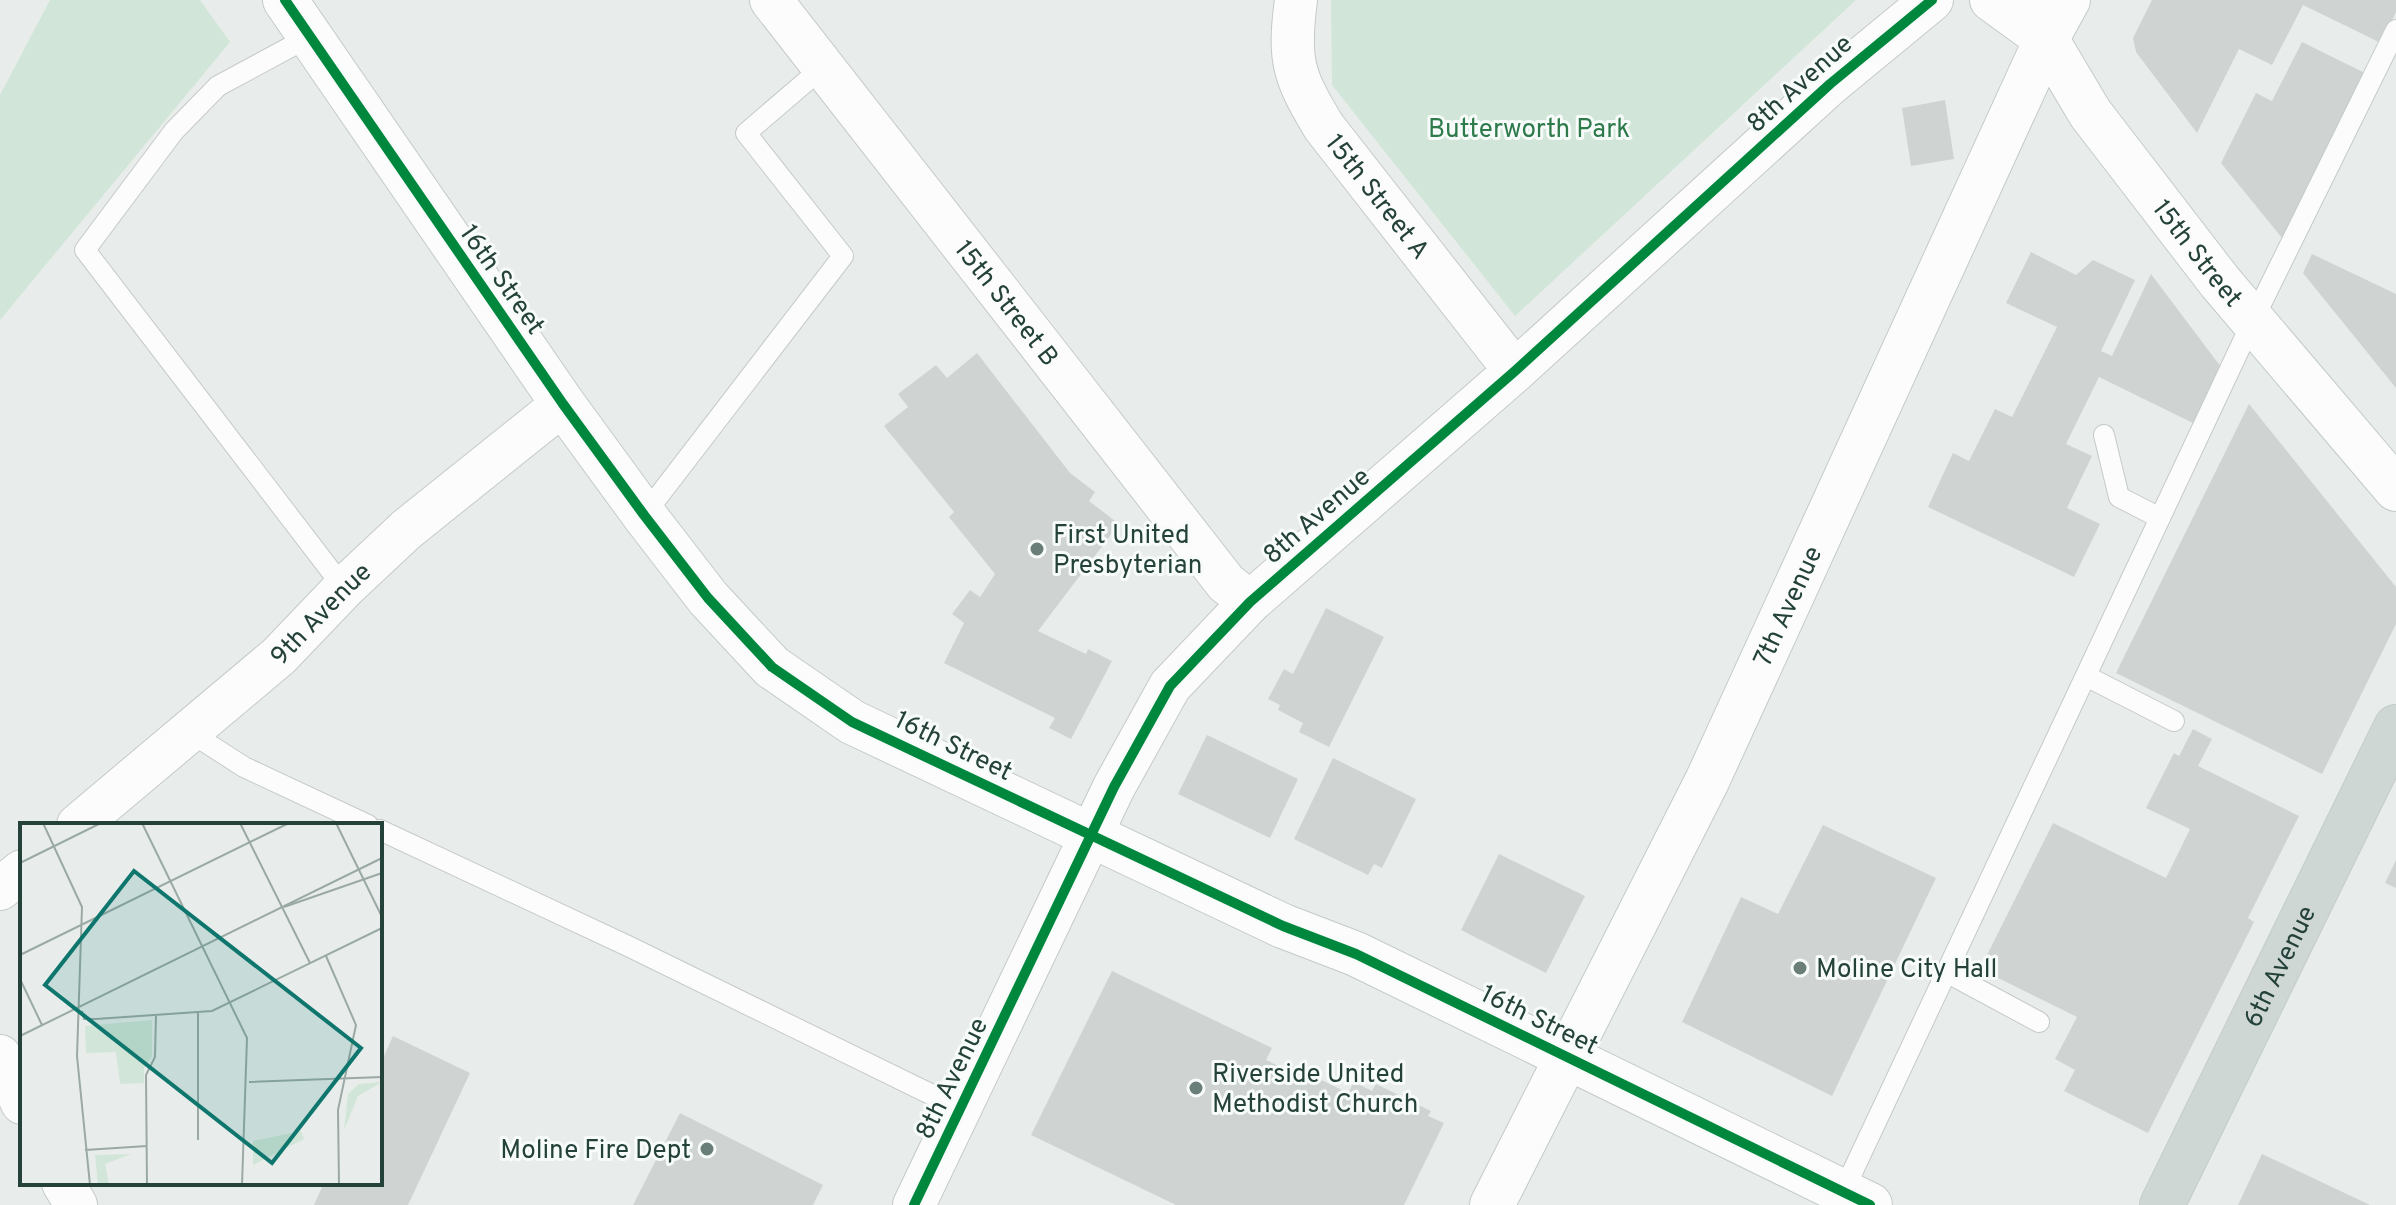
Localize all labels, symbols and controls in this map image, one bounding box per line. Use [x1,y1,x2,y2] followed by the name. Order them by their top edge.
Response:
[1741,29,1861,141] street label: 8th Avenue
[1428,114,1630,147] park label: Butterworth Park
[1317,128,1436,267] street label: 15th Street A
[2144,194,2248,315] street label: 15th Street
[451,219,551,342] street label: 16th Street
[946,235,1065,374] street label: 15th Street B
[1257,461,1378,572] street label: 8th Avenue
[1053,520,1202,583] place label: First United Presbyterian
[1028,540,1046,558] marker: First United Presbyterian
[1748,541,1831,672] street label: 7th Avenue
[264,557,380,674] street label: 9th Avenue
[889,705,1017,790] street label: 16th Street
[20,823,382,1185] inset map
[2237,901,2325,1034] street label: 6th Avenue
[1816,954,1997,987] place label: Moline City Hall
[1791,959,1809,977] marker: Moline City Hall
[1475,979,1603,1064] street label: 16th Street
[910,1013,997,1145] street label: 8th Avenue
[1212,1059,1418,1122] place label: Riverside United Methodist Church
[1187,1079,1205,1097] marker: Riverside United Methodist Church
[500,1135,691,1168] place label: Moline Fire Dept
[698,1140,716,1158] marker: Moline Fire Dept

